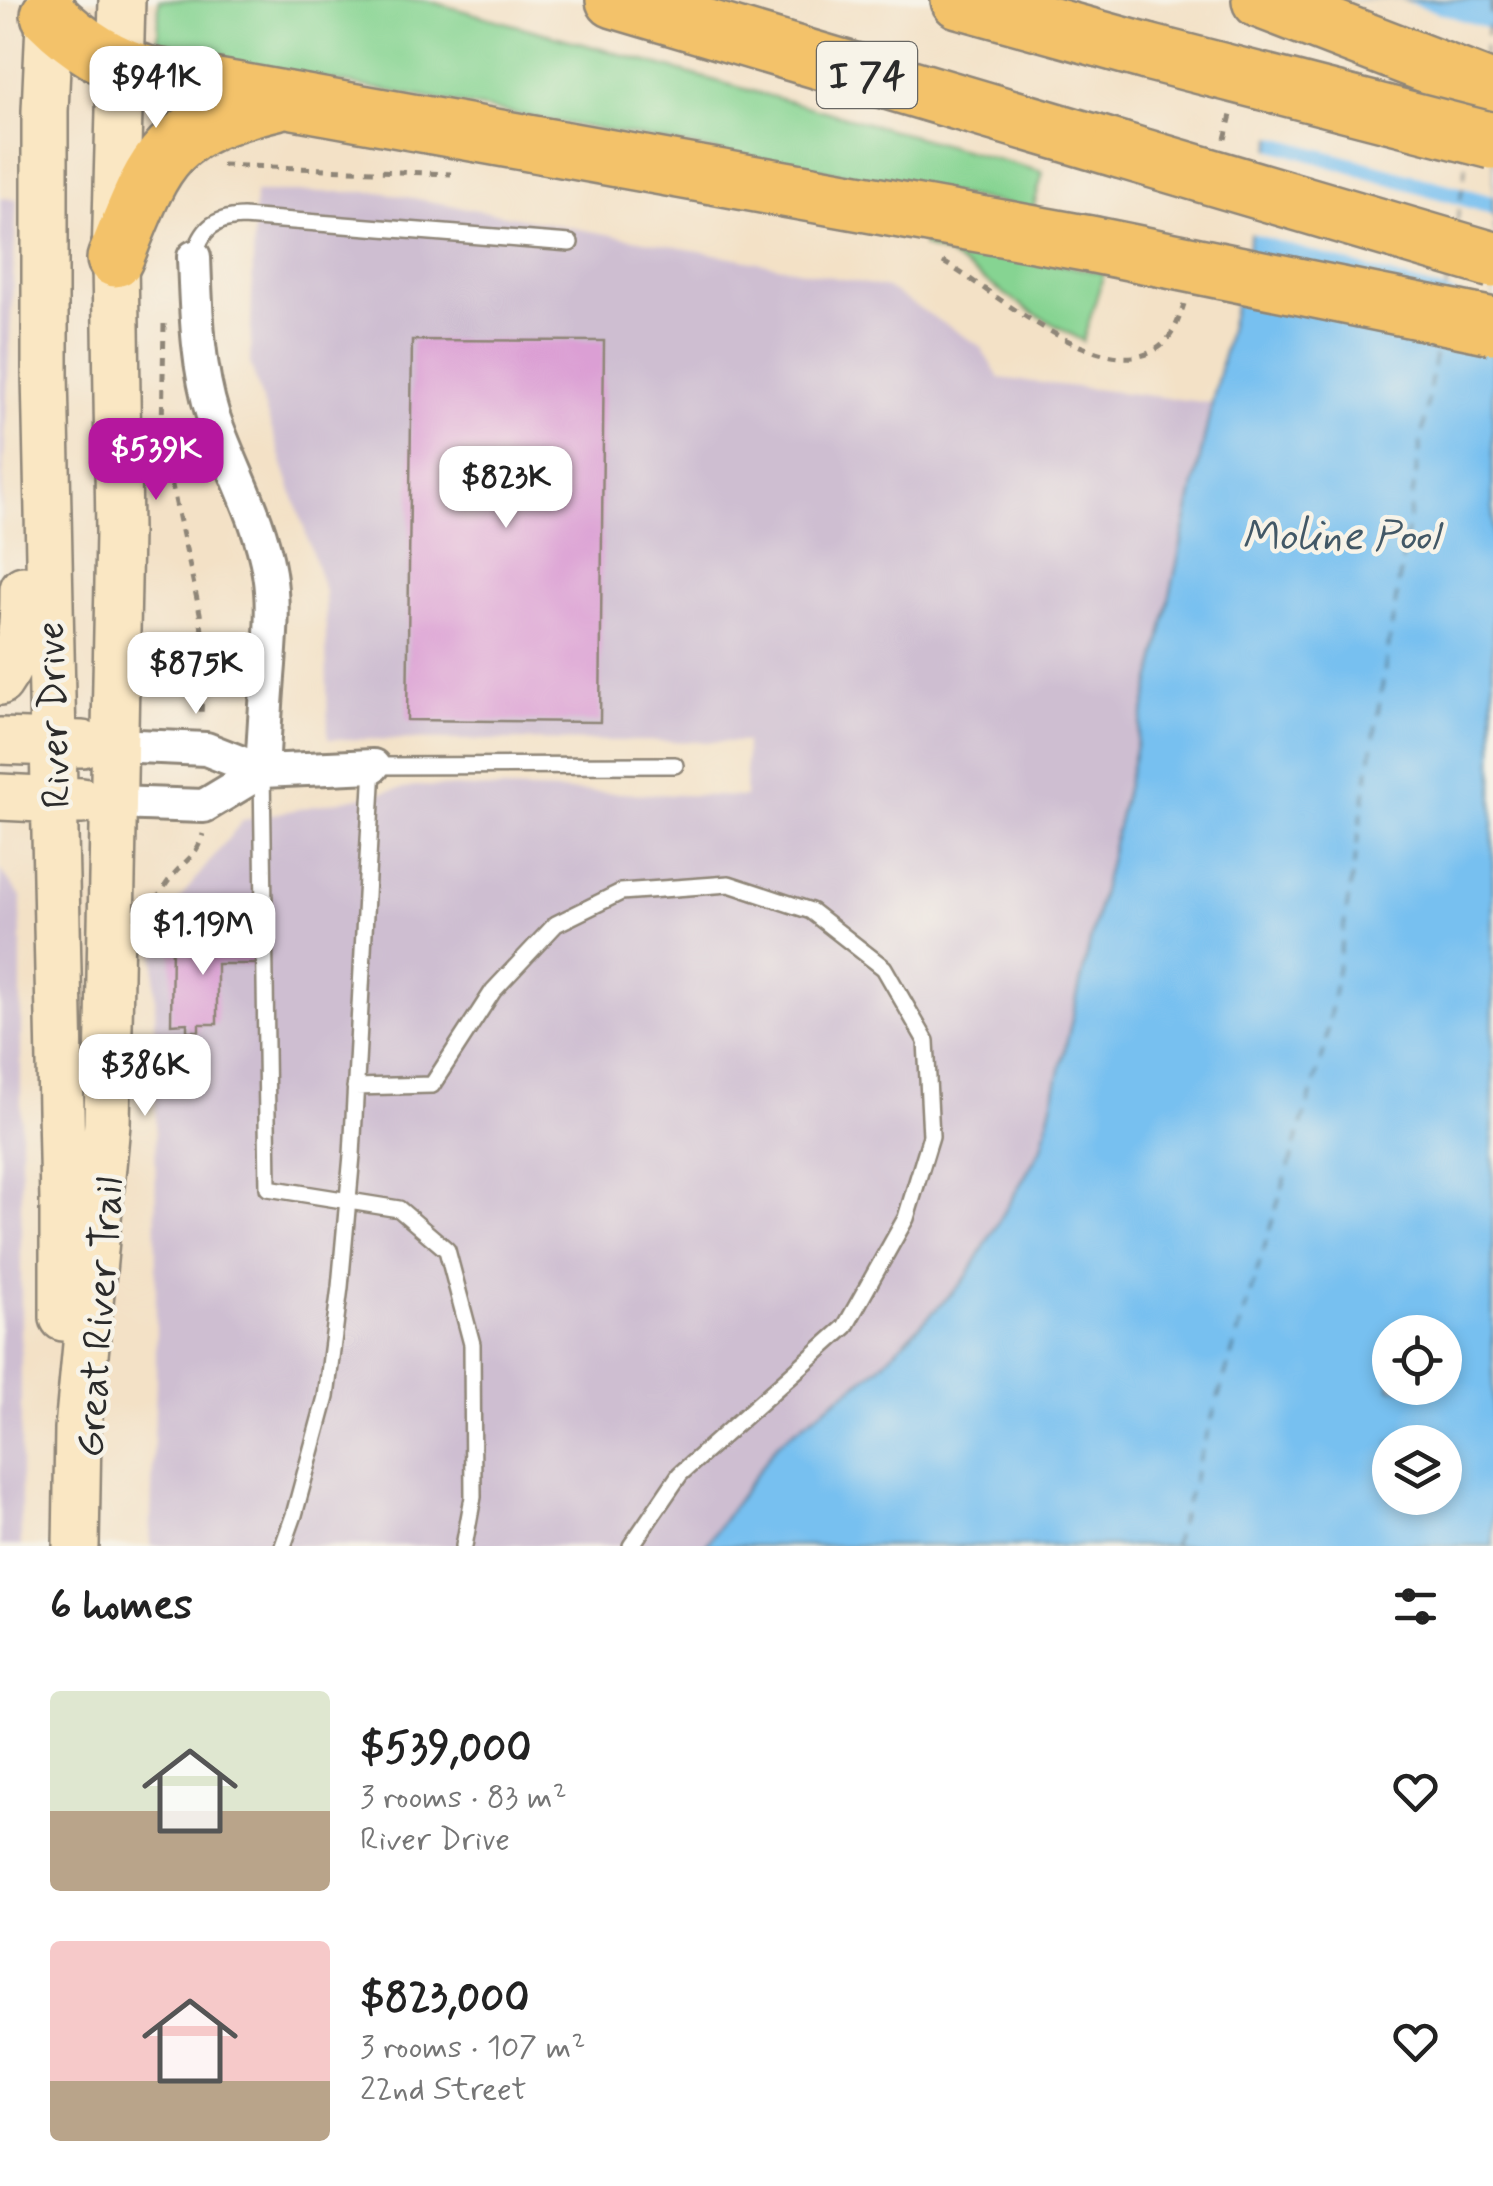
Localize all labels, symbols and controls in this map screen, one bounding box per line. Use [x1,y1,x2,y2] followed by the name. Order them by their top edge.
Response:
[817,42,917,108] road number: I 74
[86,46,226,131] pin: $941K
[112,57,201,99] text: $941K
[86,418,226,503] pin: $539K
[111,429,201,471] text: $539K
[436,446,576,531] pin: $823K
[461,457,551,499] text: $823K
[1241,510,1444,565] water label: Moline Pool
[26,620,84,809] street label: River Drive
[126,632,266,717] pin: $875K
[149,643,243,685] text: $875K
[122,893,284,978] pin: $1.19M
[152,904,254,946] text: $1.19M
[75,1034,215,1119] pin: $386K
[101,1045,189,1087] text: $386K
[65,1175,137,1459] street label: Great River Trail
[1372,1315,1462,1515] map controls
[1372,1315,1462,1405] button: locate
[1372,1425,1462,1515] button: layers
[50,1579,193,1634] text: 6 homes
[1388,1579,1443,1634] icon: filters
[360,1722,532,1777] text: $539,000
[130,1731,250,1851] icon: home
[1388,1764,1443,1819] icon: heart
[360,1777,567,1819] text: 3 rooms · 83 m²
[360,1819,510,1861] text: River Drive
[360,1972,530,2027] text: $823,000
[130,1981,250,2101] icon: home
[1388,2014,1443,2069] icon: heart
[360,2027,585,2069] text: 3 rooms · 107 m²
[360,2069,527,2111] text: 22nd Street

